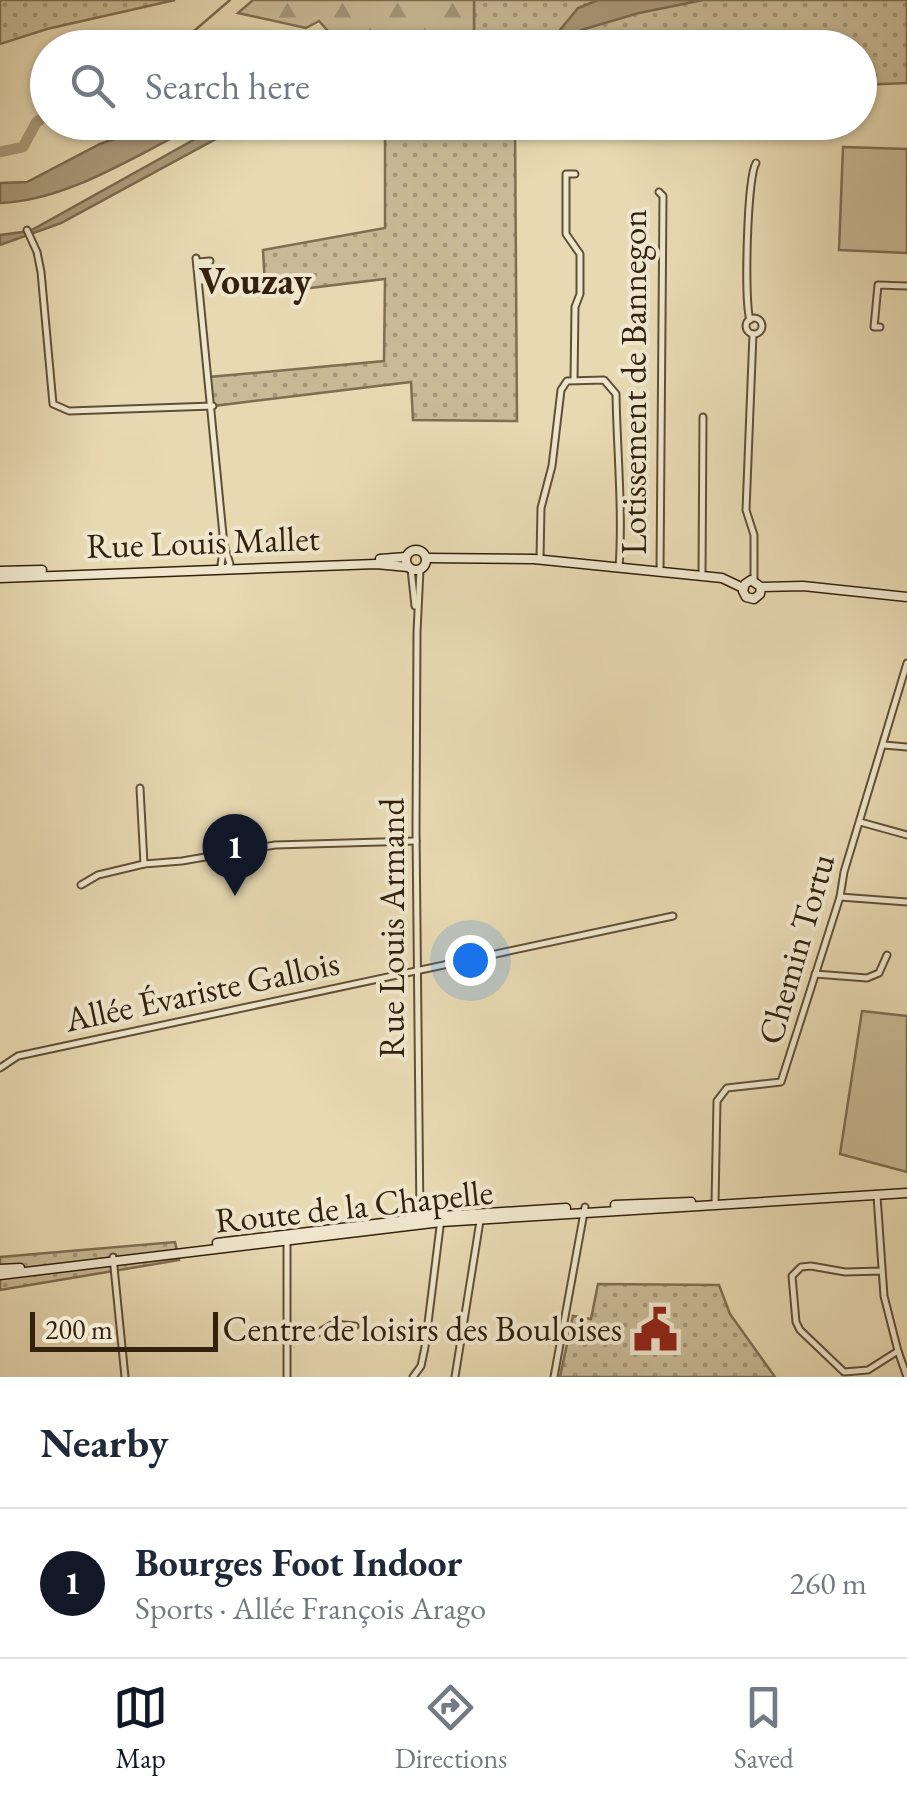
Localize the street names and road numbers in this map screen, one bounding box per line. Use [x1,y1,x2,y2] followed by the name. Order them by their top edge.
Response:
[611,209,656,555] street label: Lotissement de Bannegon
[86,515,320,568] street label: Rue Louis Mallet
[369,797,414,1058] street label: Rue Louis Armand
[747,848,844,1049] street label: Chemin Tortu
[60,939,343,1042] street label: Allée Évariste Gallois
[213,1169,495,1242] street label: Route de la Chapelle

